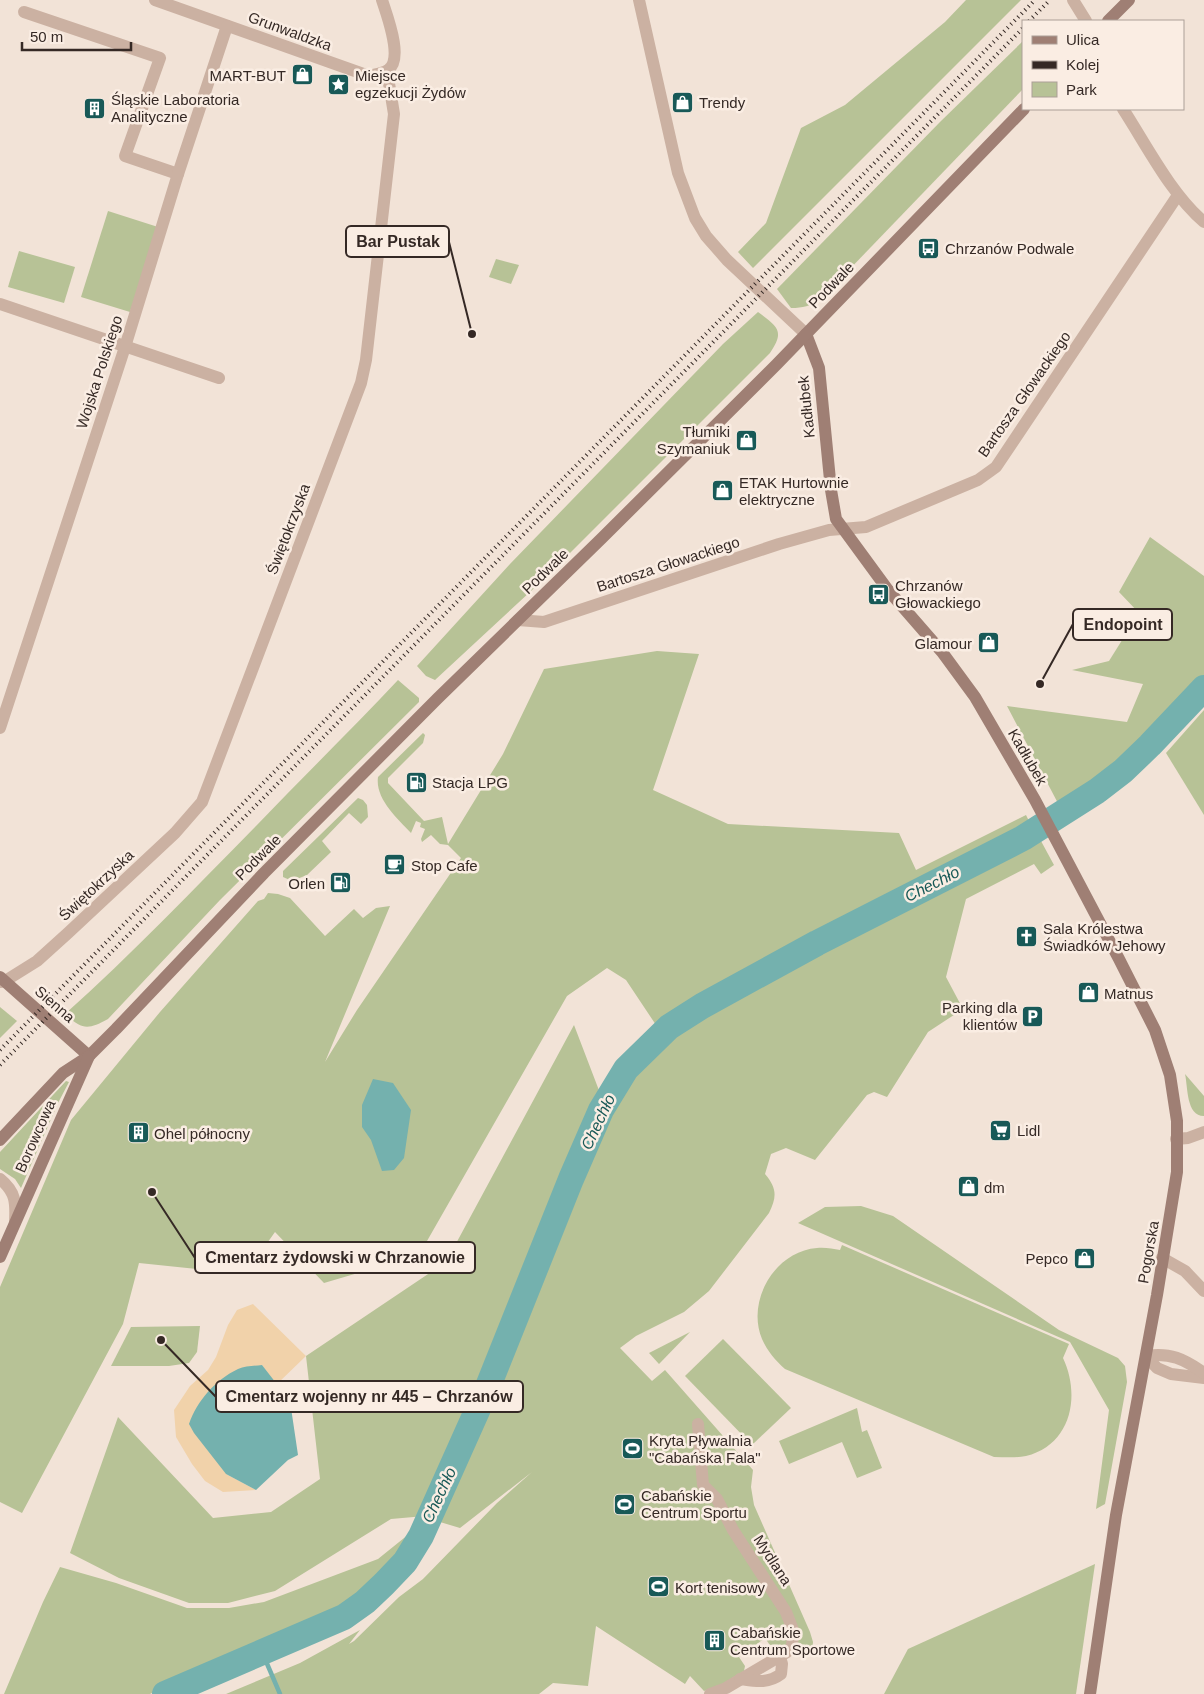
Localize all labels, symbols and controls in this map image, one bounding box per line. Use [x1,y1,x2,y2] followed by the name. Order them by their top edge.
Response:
[246,8,335,54] street label: Grunwaldzka
[22,20,131,52] scale bar
[1022,20,1184,110] legend
[30,28,63,45] text: 50 m
[1066,31,1100,48] text: Ulica
[1066,56,1099,73] text: Kolej
[290,63,314,87] shop icon: MART-BUT
[210,67,286,84] place label: MART-BUT
[355,67,466,101] place label: Miejsce egzekucji Żydów
[327,72,351,96] place icon: Miejsce egzekucji Żydów
[1066,81,1097,98] text: Park
[671,90,695,114] shop icon: Trendy
[111,91,240,125] place label: Śląskie Laboratoria Analityczne
[699,94,746,111] place label: Trendy
[83,96,107,120] building icon: Śląskie Laboratoria Analityczne
[346,226,449,257] callout: Bar Pustak
[356,233,440,250] text: Bar Pustak
[917,236,941,260] bus stop icon: Chrzanów Podwale
[945,240,1074,257] place label: Chrzanów Podwale
[805,258,857,312] street label: Podwale
[73,313,125,431] street label: Wojska Polskiego
[974,328,1074,460] street label: Bartosza Głowackiego
[794,375,818,439] street label: Kadłubek
[657,423,731,457] place label: Tłumiki Szymaniuk
[734,428,758,452] shop icon: Tłumiki Szymaniuk
[739,474,849,508] place label: ETAK Hurtownie elektryczne
[711,479,735,503] shop icon: ETAK Hurtownie elektryczne
[263,481,313,577] street label: Świętokrzyska
[594,533,742,595] street label: Bartosza Głowackiego
[518,545,572,597] street label: Podwale
[895,577,981,611] place label: Chrzanów Głowackiego
[867,582,891,606] bus stop icon: Chrzanów Głowackiego
[1073,609,1172,640] callout: Endopoint
[1083,616,1163,633] text: Endopoint
[976,631,1000,655] shop icon: Glamour
[914,635,972,652] place label: Glamour
[1005,726,1051,789] street label: Kadłubek
[404,770,428,794] fuel station icon: Stacja LPG
[432,774,508,791] place label: Stacja LPG
[232,831,284,883] street label: Podwale
[55,846,137,924] street label: Świętokrzyska
[383,853,407,877] cafe icon: Stop Cafe
[411,857,478,874] place label: Stop Cafe
[902,863,962,905] water label: Chechło
[329,871,353,895] fuel station icon: Orlen
[288,875,325,892] place label: Orlen
[1043,920,1166,954] place label: Sala Królestwa Świadków Jehowy
[1015,925,1039,949] church icon: Sala Królestwa Świadków Jehowy
[1076,981,1100,1005] shop icon: Matnus
[32,982,79,1026] street label: Sienna
[1104,985,1153,1002] place label: Matnus
[942,999,1018,1033] place label: Parking dla klientów
[1021,1004,1045,1028] parking icon: Parking dla klientów
[578,1092,618,1152] water label: Chechło
[11,1097,59,1175] street label: Borowcowa
[989,1118,1013,1142] supermarket icon: Lidl
[126,1121,150,1145] building icon: Ohel północny
[1017,1122,1040,1139] place label: Lidl
[154,1125,250,1142] place label: Ohel północny
[956,1175,980,1199] shop icon: dm
[984,1179,1005,1196] place label: dm
[1134,1219,1162,1285] street label: Pogorska
[195,1242,475,1273] callout: Cmentarz żydowski w Chrzanowie
[1072,1246,1096,1270] shop icon: Pepco
[205,1249,465,1266] text: Cmentarz żydowski w Chrzanowie
[1025,1250,1068,1267] place label: Pepco
[216,1381,523,1412] callout: Cmentarz wojenny nr 445 – Chrzanów
[225,1388,513,1405] text: Cmentarz wojenny nr 445 – Chrzanów
[649,1432,761,1466] place label: Kryta Pływalnia "Cabańska Fala"
[621,1437,645,1461] sports icon: Kryta Pływalnia "Cabańska Fala"
[419,1465,459,1525] water label: Chechło
[641,1487,747,1521] place label: Cabańskie Centrum Sportu
[613,1492,637,1516] sports icon: Cabańskie Centrum Sportu
[750,1532,796,1589] street label: Mydlana
[647,1575,671,1599] sports icon: Kort tenisowy
[675,1579,766,1596] place label: Kort tenisowy
[730,1624,855,1658] place label: Cabańskie Centrum Sportowe
[702,1629,726,1653] building icon: Cabańskie Centrum Sportowe

